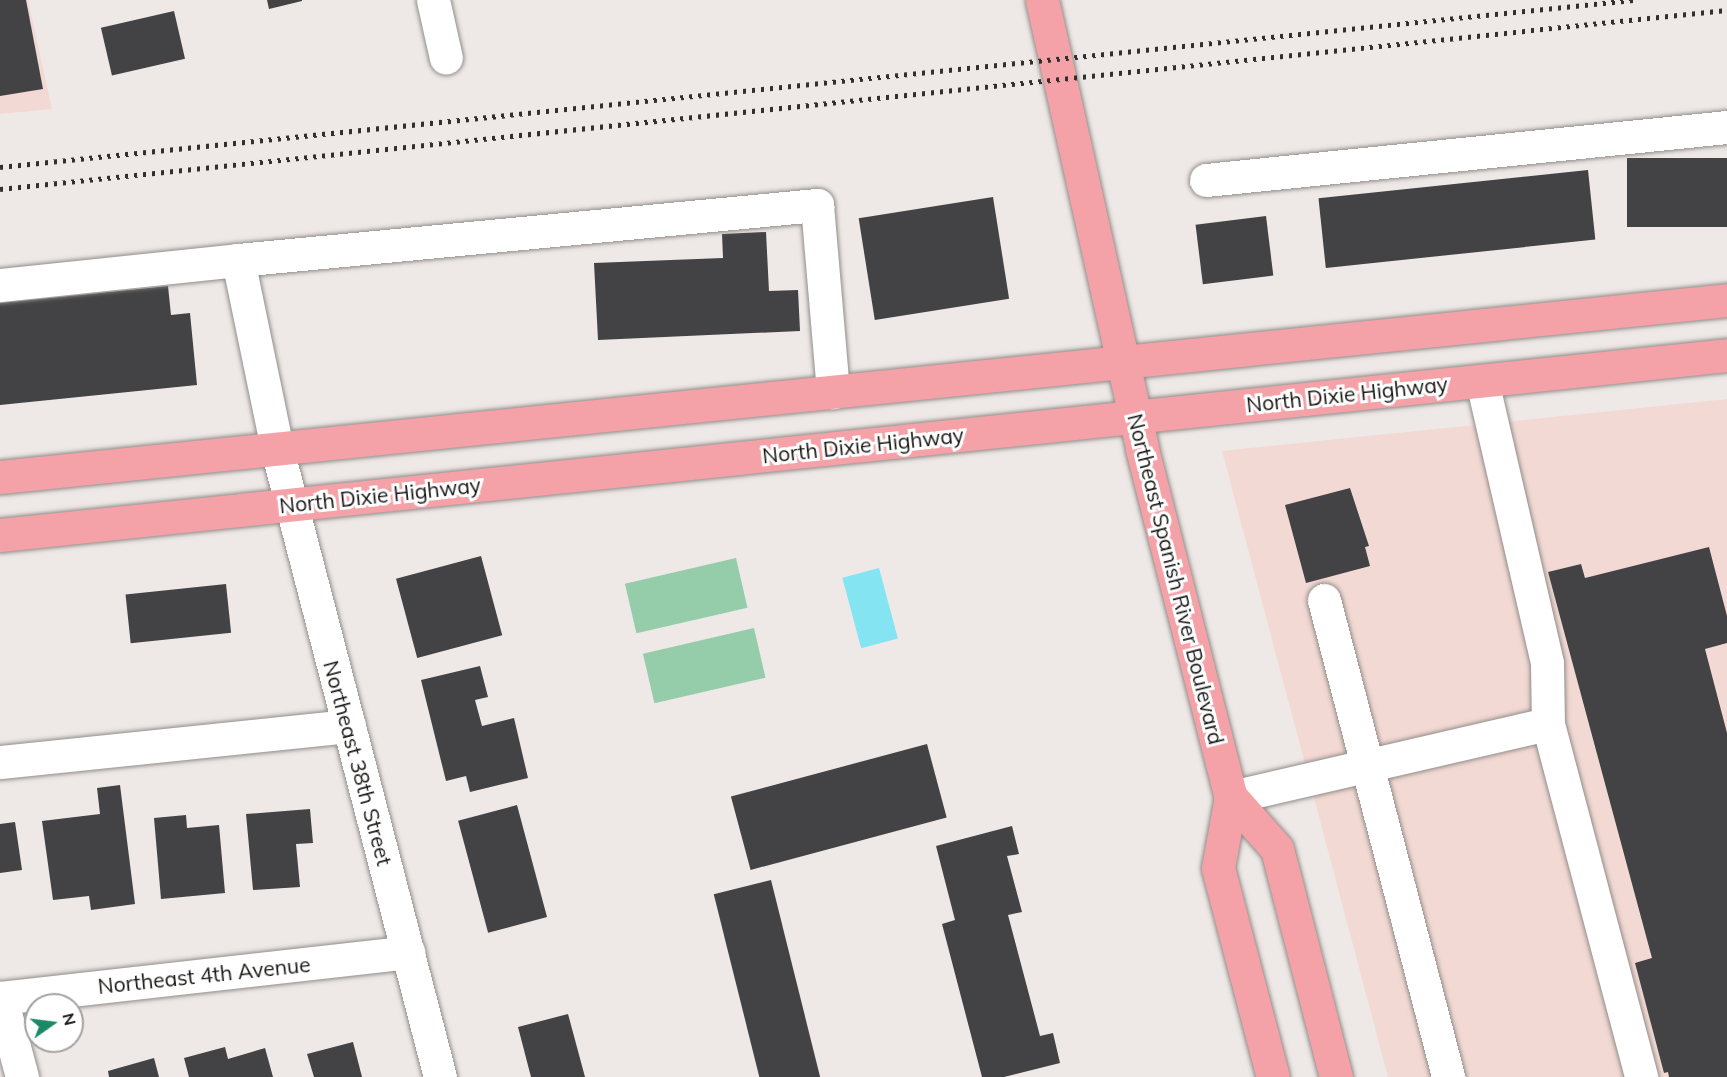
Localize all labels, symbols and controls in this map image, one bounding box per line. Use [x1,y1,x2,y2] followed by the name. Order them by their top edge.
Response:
[1245,371,1449,417] street label: North Dixie Highway
[1123,411,1229,747] street label: Northeast Spanish River Boulevard
[761,422,965,468] street label: North Dixie Highway
[278,472,482,518] street label: North Dixie Highway
[319,658,397,868] street label: Northeast 38th Street
[96,951,312,999] street label: Northeast 4th Avenue
[24,993,84,1053] north arrow
[58,1011,81,1027] text: N

